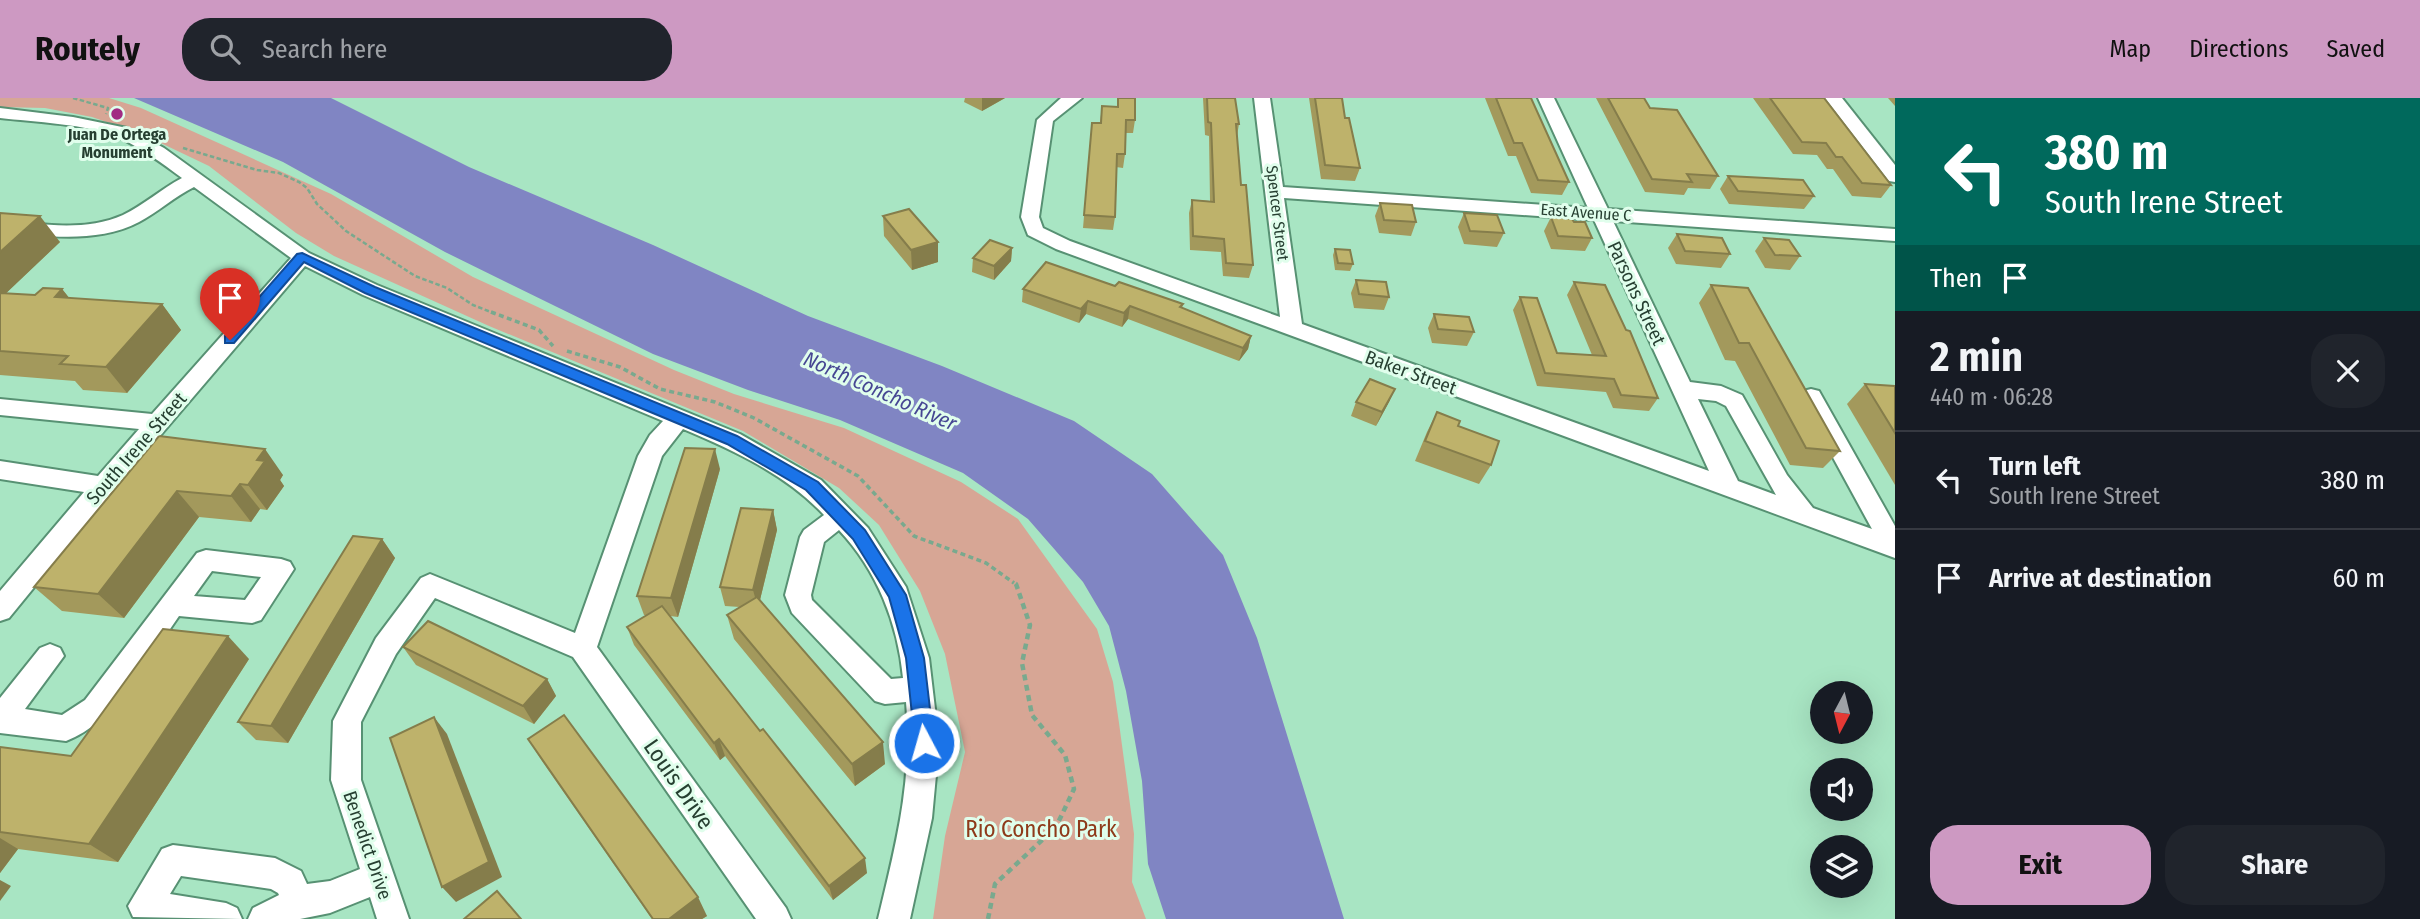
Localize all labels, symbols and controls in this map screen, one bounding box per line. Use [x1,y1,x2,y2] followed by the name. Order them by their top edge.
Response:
[182,18,672,81] search box
[35,29,140,69] text: Routely
[206,30,244,68] icon: search
[262,34,387,65] text: Search here
[2110,35,2151,63] text: Map
[2189,35,2288,63] text: Directions
[2326,35,2385,63] text: Saved
[109,106,125,122] marker: Juan De Ortega Monument
[2045,123,2168,182] text: 380 m
[67,125,166,162] place label: Juan De Ortega Monument
[1930,126,2021,217] icon: left
[1262,164,1293,263] street label: Spencer Street
[2045,183,2283,221] text: South Irene Street
[1540,200,1632,225] street label: East Avenue C
[1602,238,1671,350] street label: Parsons Street
[1996,259,2034,297] icon: arrive
[1930,263,1982,294] text: Then
[200,268,260,340] pin
[211,279,249,317] icon: arrive
[1930,332,2023,382] text: 2 min
[2311,334,2385,408] button: close
[1362,345,1460,400] street label: Baker Street
[799,346,961,437] water label: North Concho River
[1930,383,2053,411] text: 440 m · 06:28
[81,387,192,509] street label: South Irene Street
[1989,451,2081,482] text: Turn left
[1930,461,1968,499] icon: left
[2321,465,2385,496] text: 380 m
[1989,482,2160,510] text: South Irene Street
[1930,559,1968,597] icon: arrive
[1989,563,2212,594] text: Arrive at destination
[2332,563,2385,594] text: 60 m
[1810,681,1872,744] north arrow
[1810,681,1873,898] map controls
[887,706,961,780] position arrow
[638,734,720,834] street label: Louis Drive
[1810,758,1873,821] button: sound
[338,788,397,902] street label: Benedict Drive
[965,815,1117,843] park label: Rio Concho Park
[1930,825,2151,905] button: Exit
[2165,825,2385,905] button: Share
[1810,835,1873,898] button: layers

